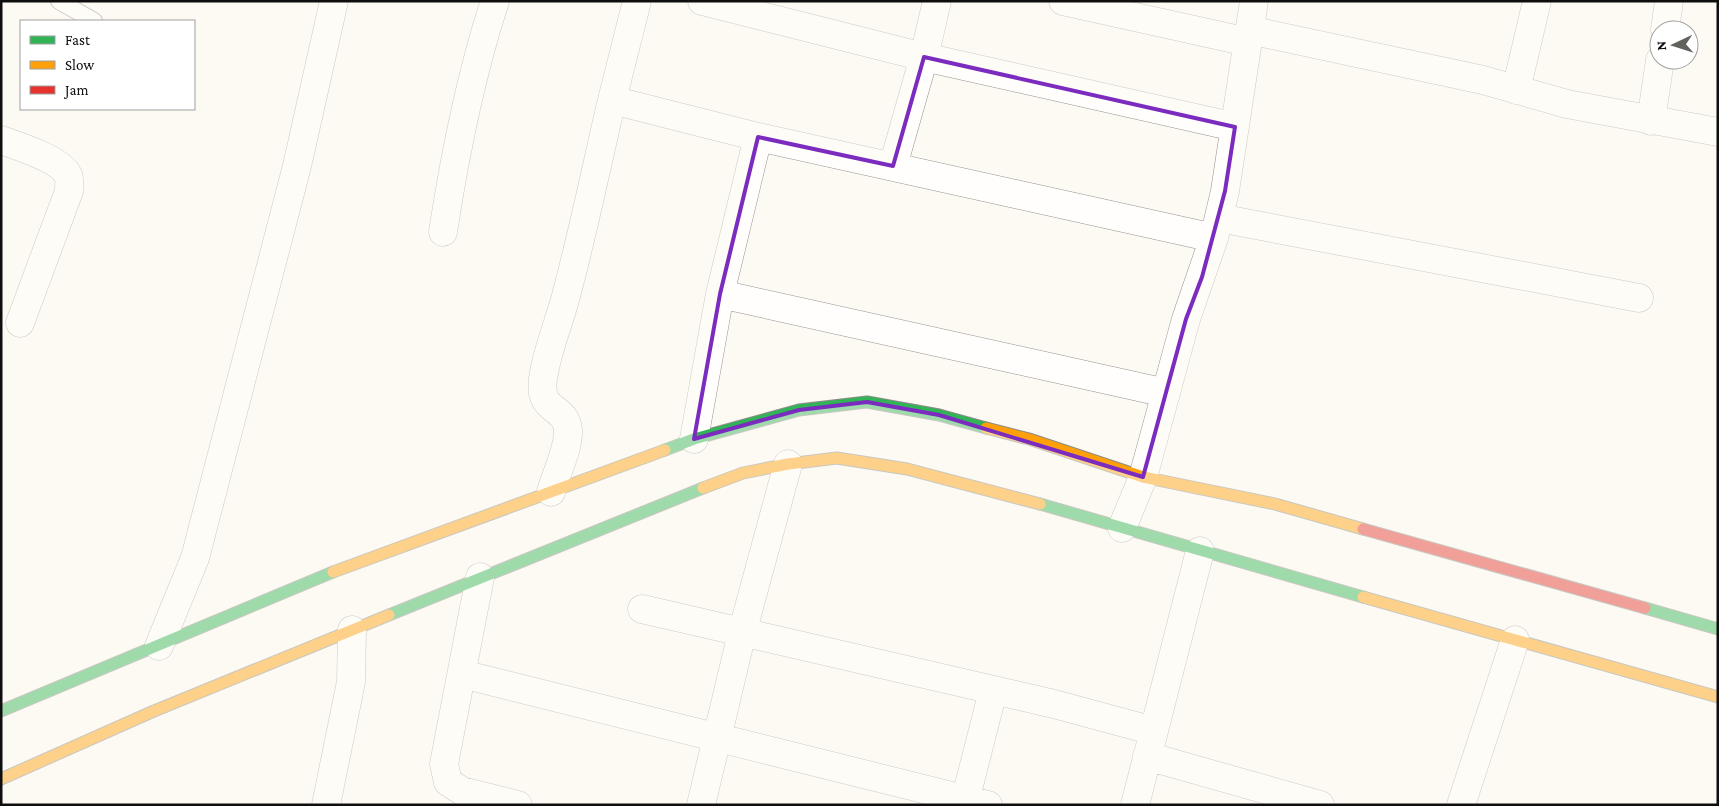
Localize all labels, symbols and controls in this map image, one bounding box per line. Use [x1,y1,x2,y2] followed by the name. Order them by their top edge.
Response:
[20,20,195,110] legend
[1649,20,1699,70] north arrow
[65,32,91,48] text: Fast
[1653,40,1669,51] text: N
[65,57,95,73] text: Slow
[63,82,88,99] text: Jam

